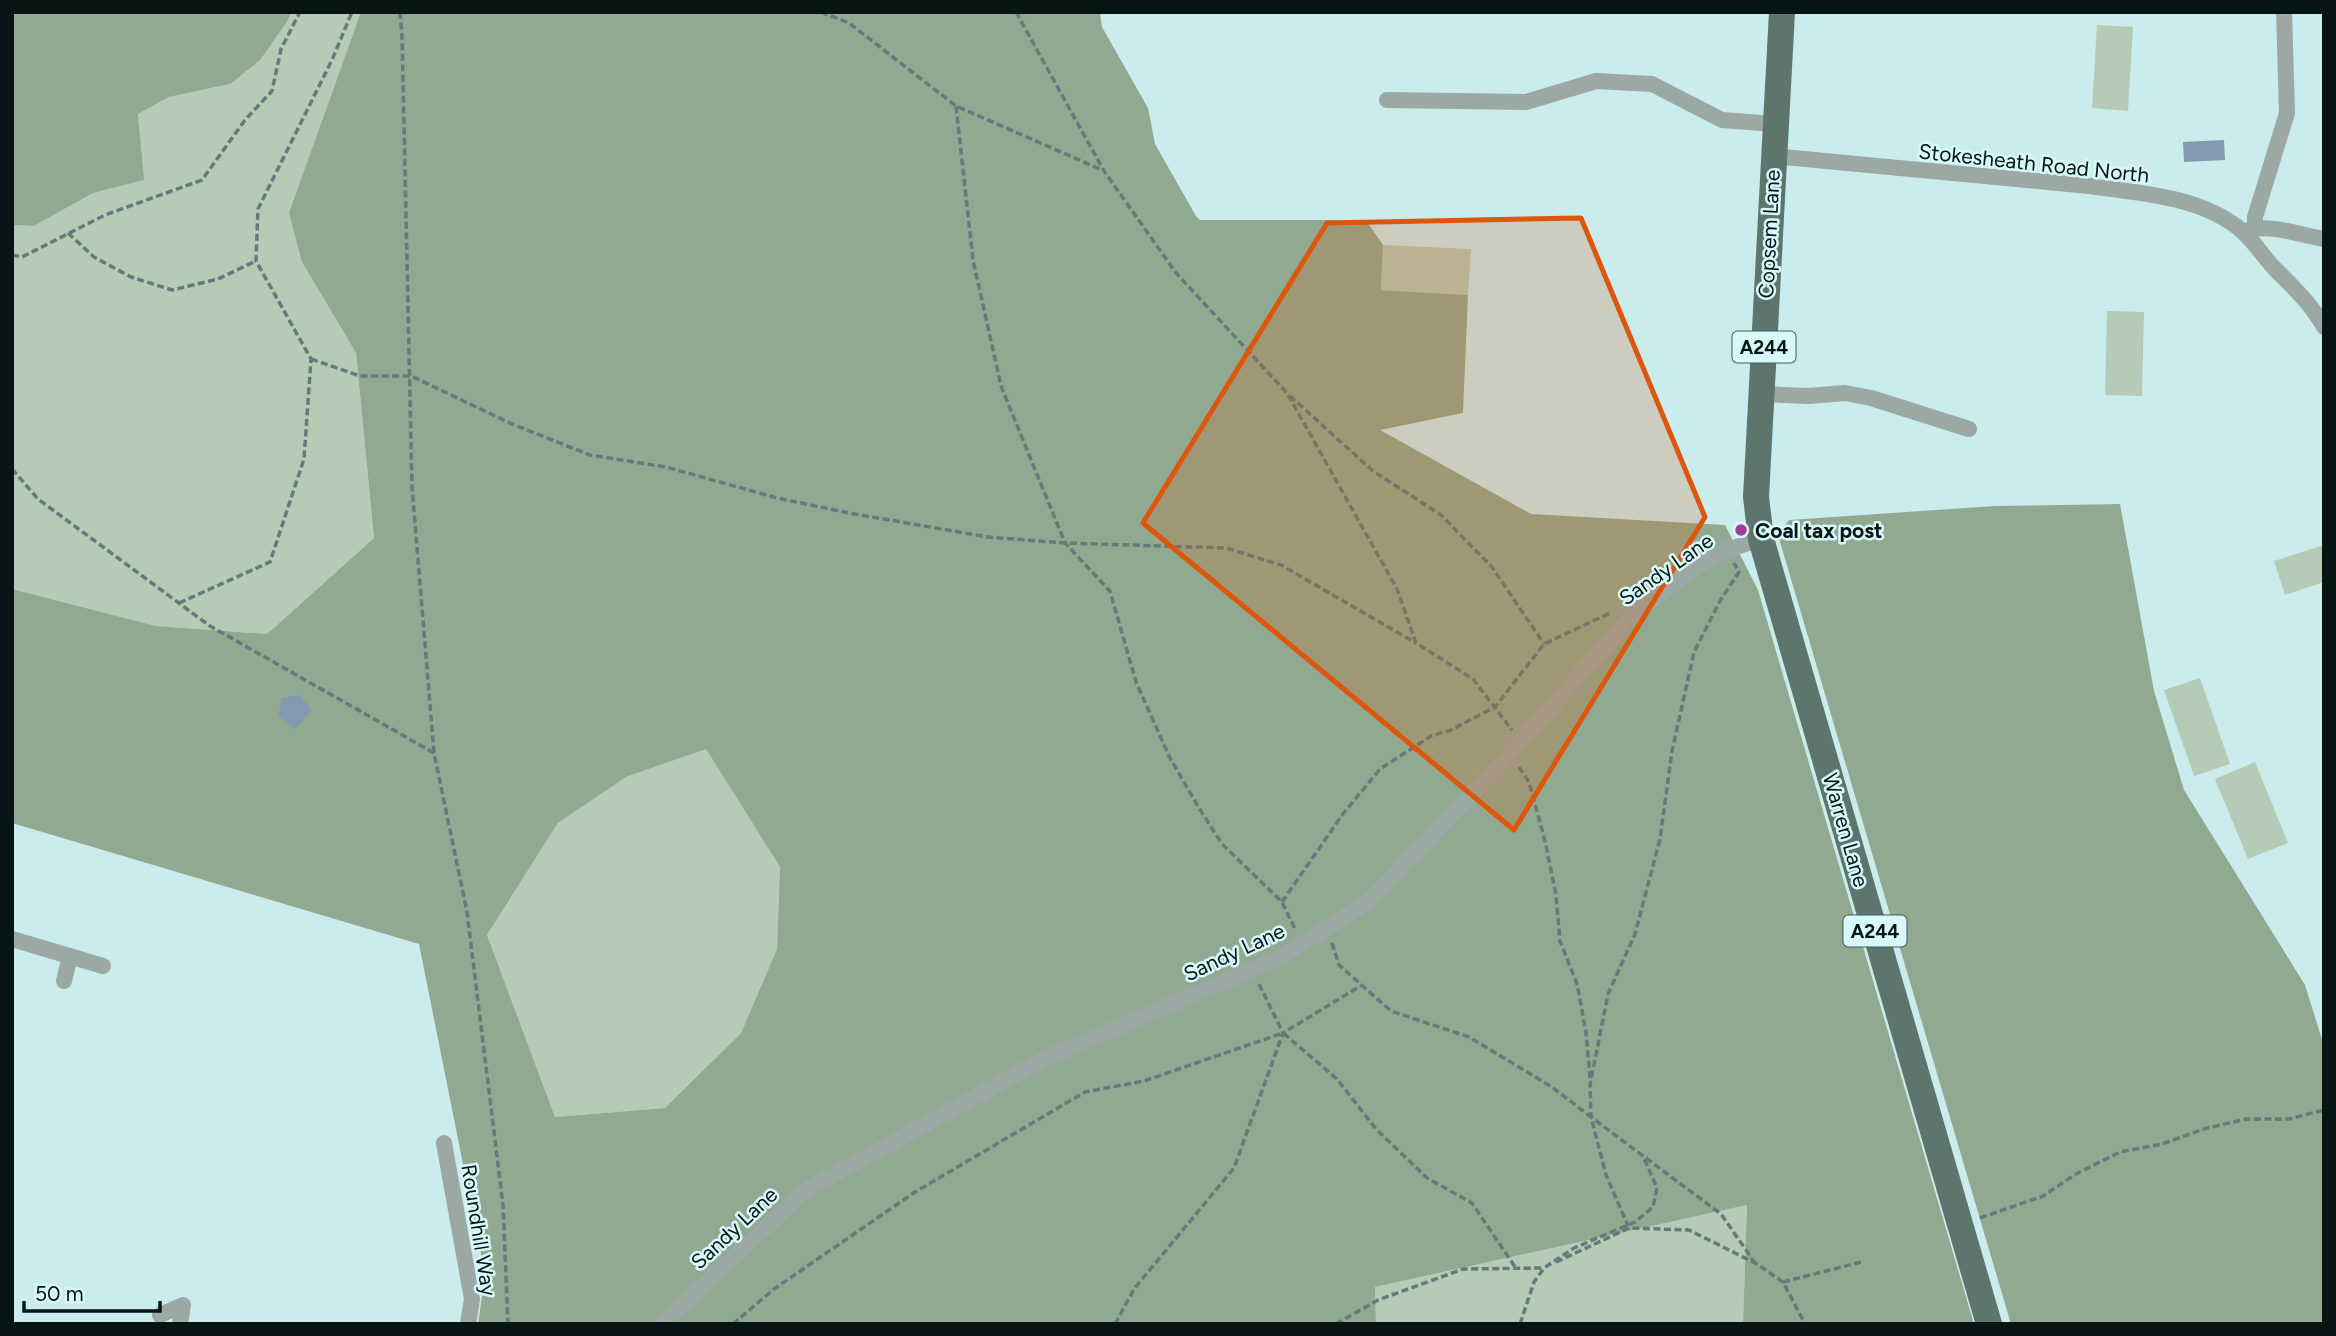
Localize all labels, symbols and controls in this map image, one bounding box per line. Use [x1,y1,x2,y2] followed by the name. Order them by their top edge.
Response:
[1918,138,2150,188] street label: Stokesheath Road North
[1753,169,1785,299] street label: Copsem Lane
[1732,332,1796,362] road number: A244
[1755,518,1883,543] place label: Coal tax post
[1733,522,1749,538] marker: Coal tax post
[1614,528,1718,610] street label: Sandy Lane
[1818,770,1874,890] street label: Warren Lane
[1843,916,1906,946] road number: A244
[1179,918,1289,986] street label: Sandy Lane
[456,1162,502,1298] street label: Roundhill Way
[686,1182,782,1274] street label: Sandy Lane
[24,1270,161,1314] scale bar
[35,1281,84,1306] text: 50 m

